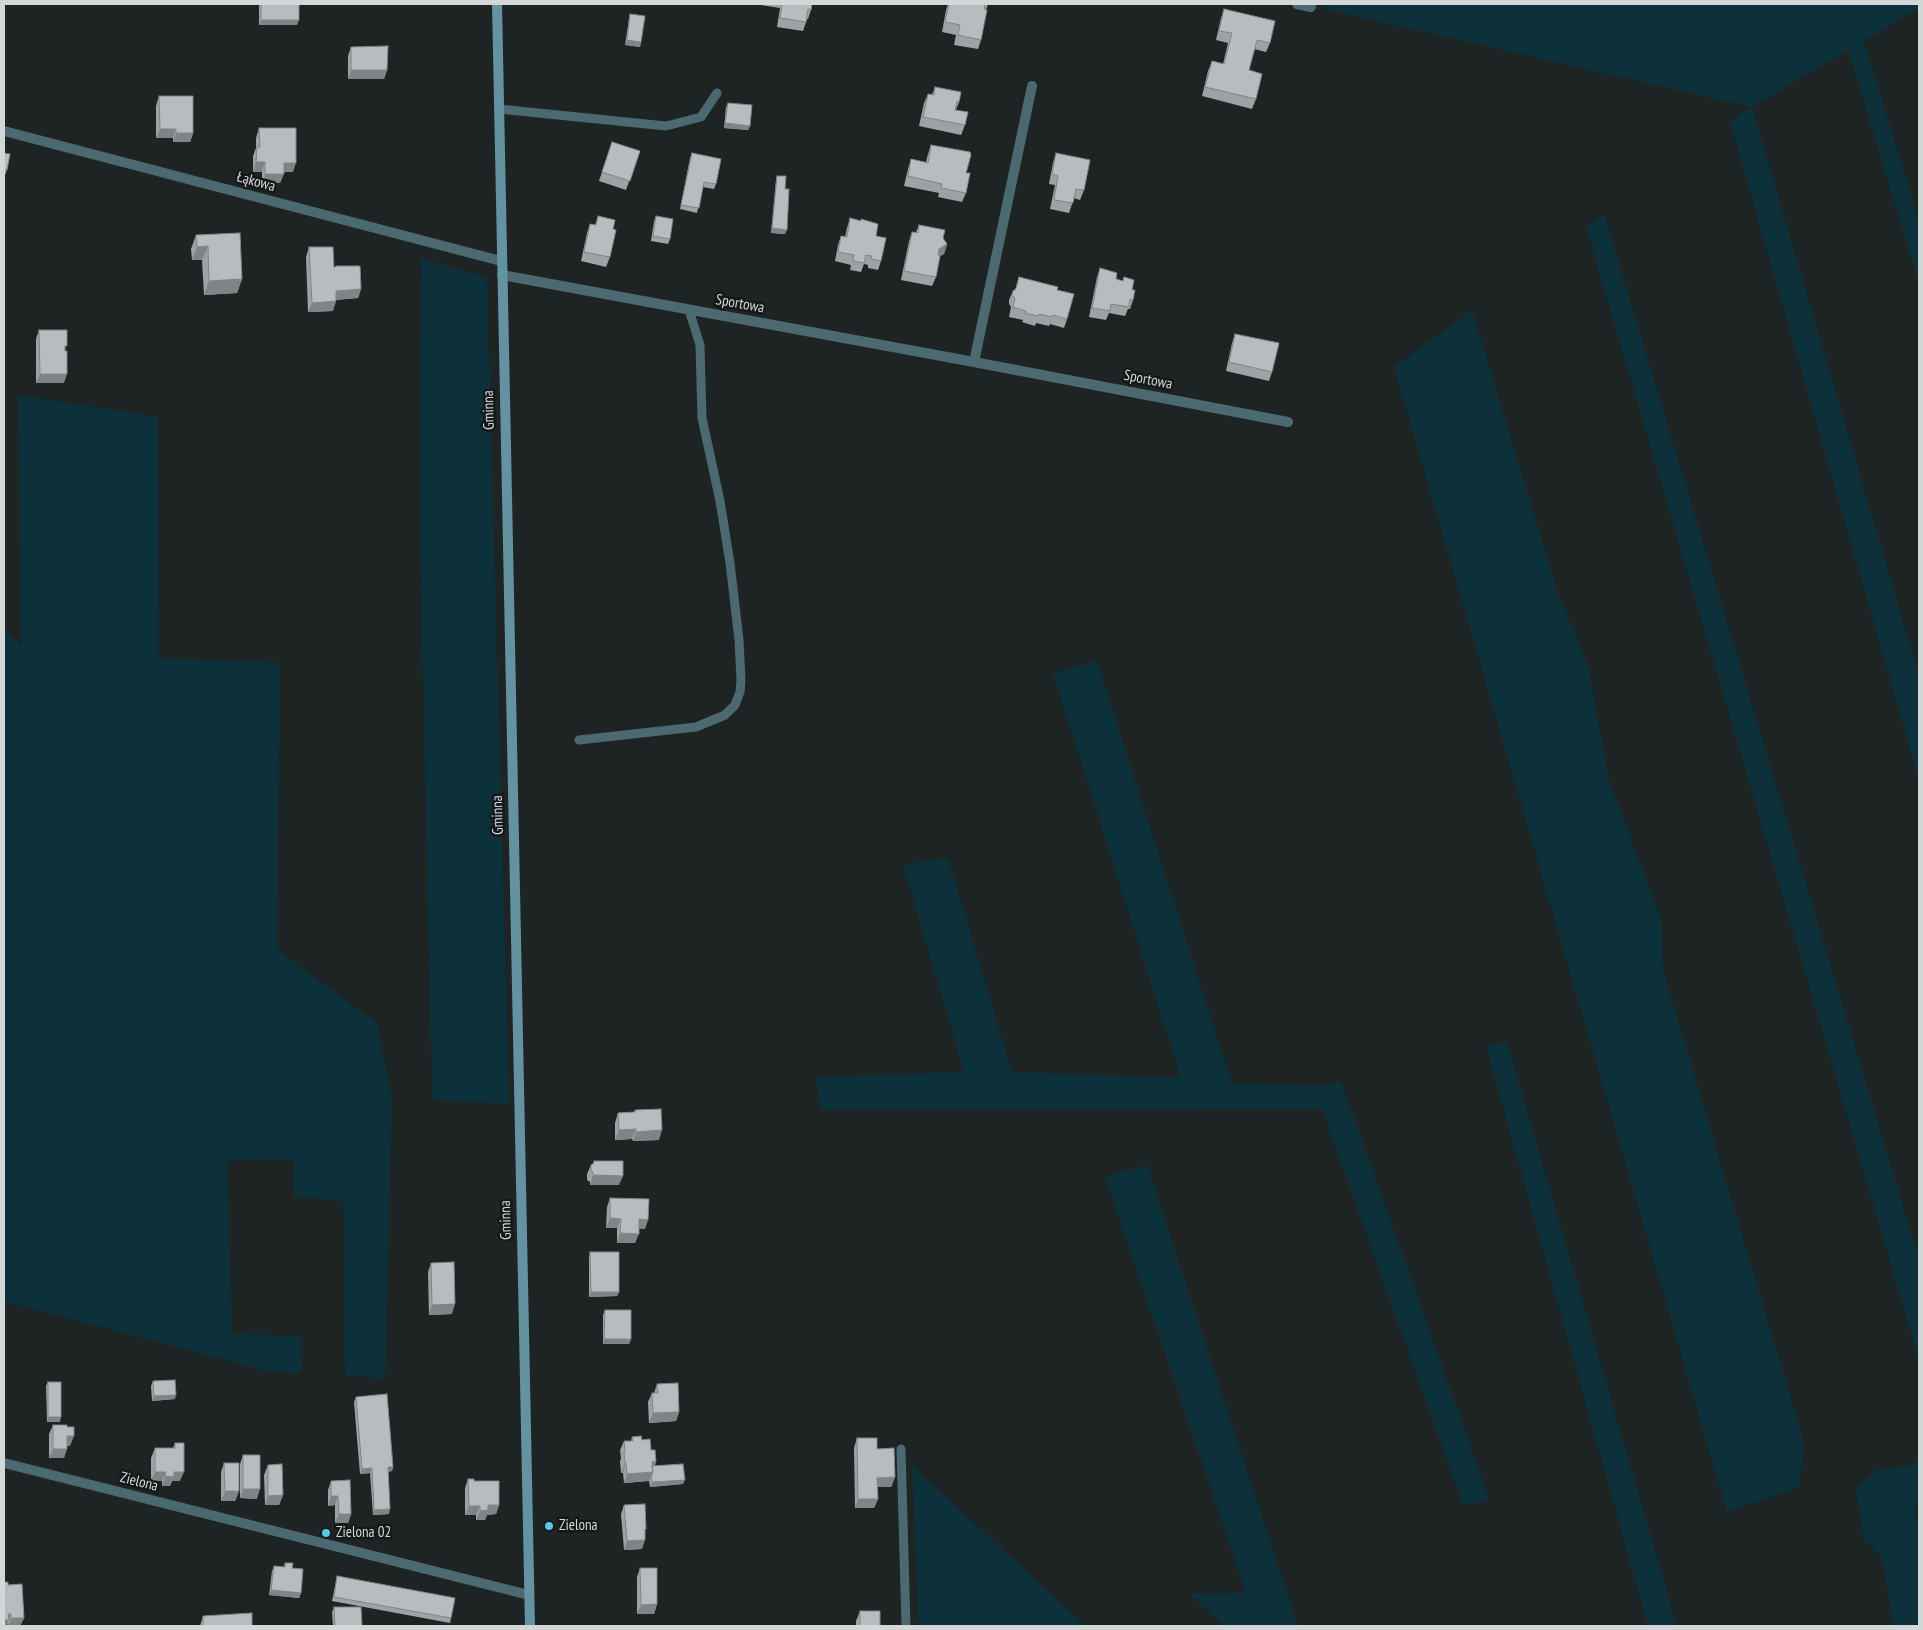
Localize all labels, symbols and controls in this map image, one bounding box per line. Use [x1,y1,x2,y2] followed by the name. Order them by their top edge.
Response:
[235,168,277,196] street label: Łąkowa
[714,291,766,317] street label: Sportowa
[1122,366,1174,394] street label: Sportowa
[480,390,498,430] street label: Gminna
[489,795,507,835] street label: Gminna
[497,1200,515,1240] street label: Gminna
[118,1469,160,1495] street label: Zielona
[559,1517,598,1535] place label: Zielona
[543,1520,555,1532] marker: Zielona
[336,1524,391,1542] place label: Zielona 02
[320,1527,332,1539] marker: Zielona 02

